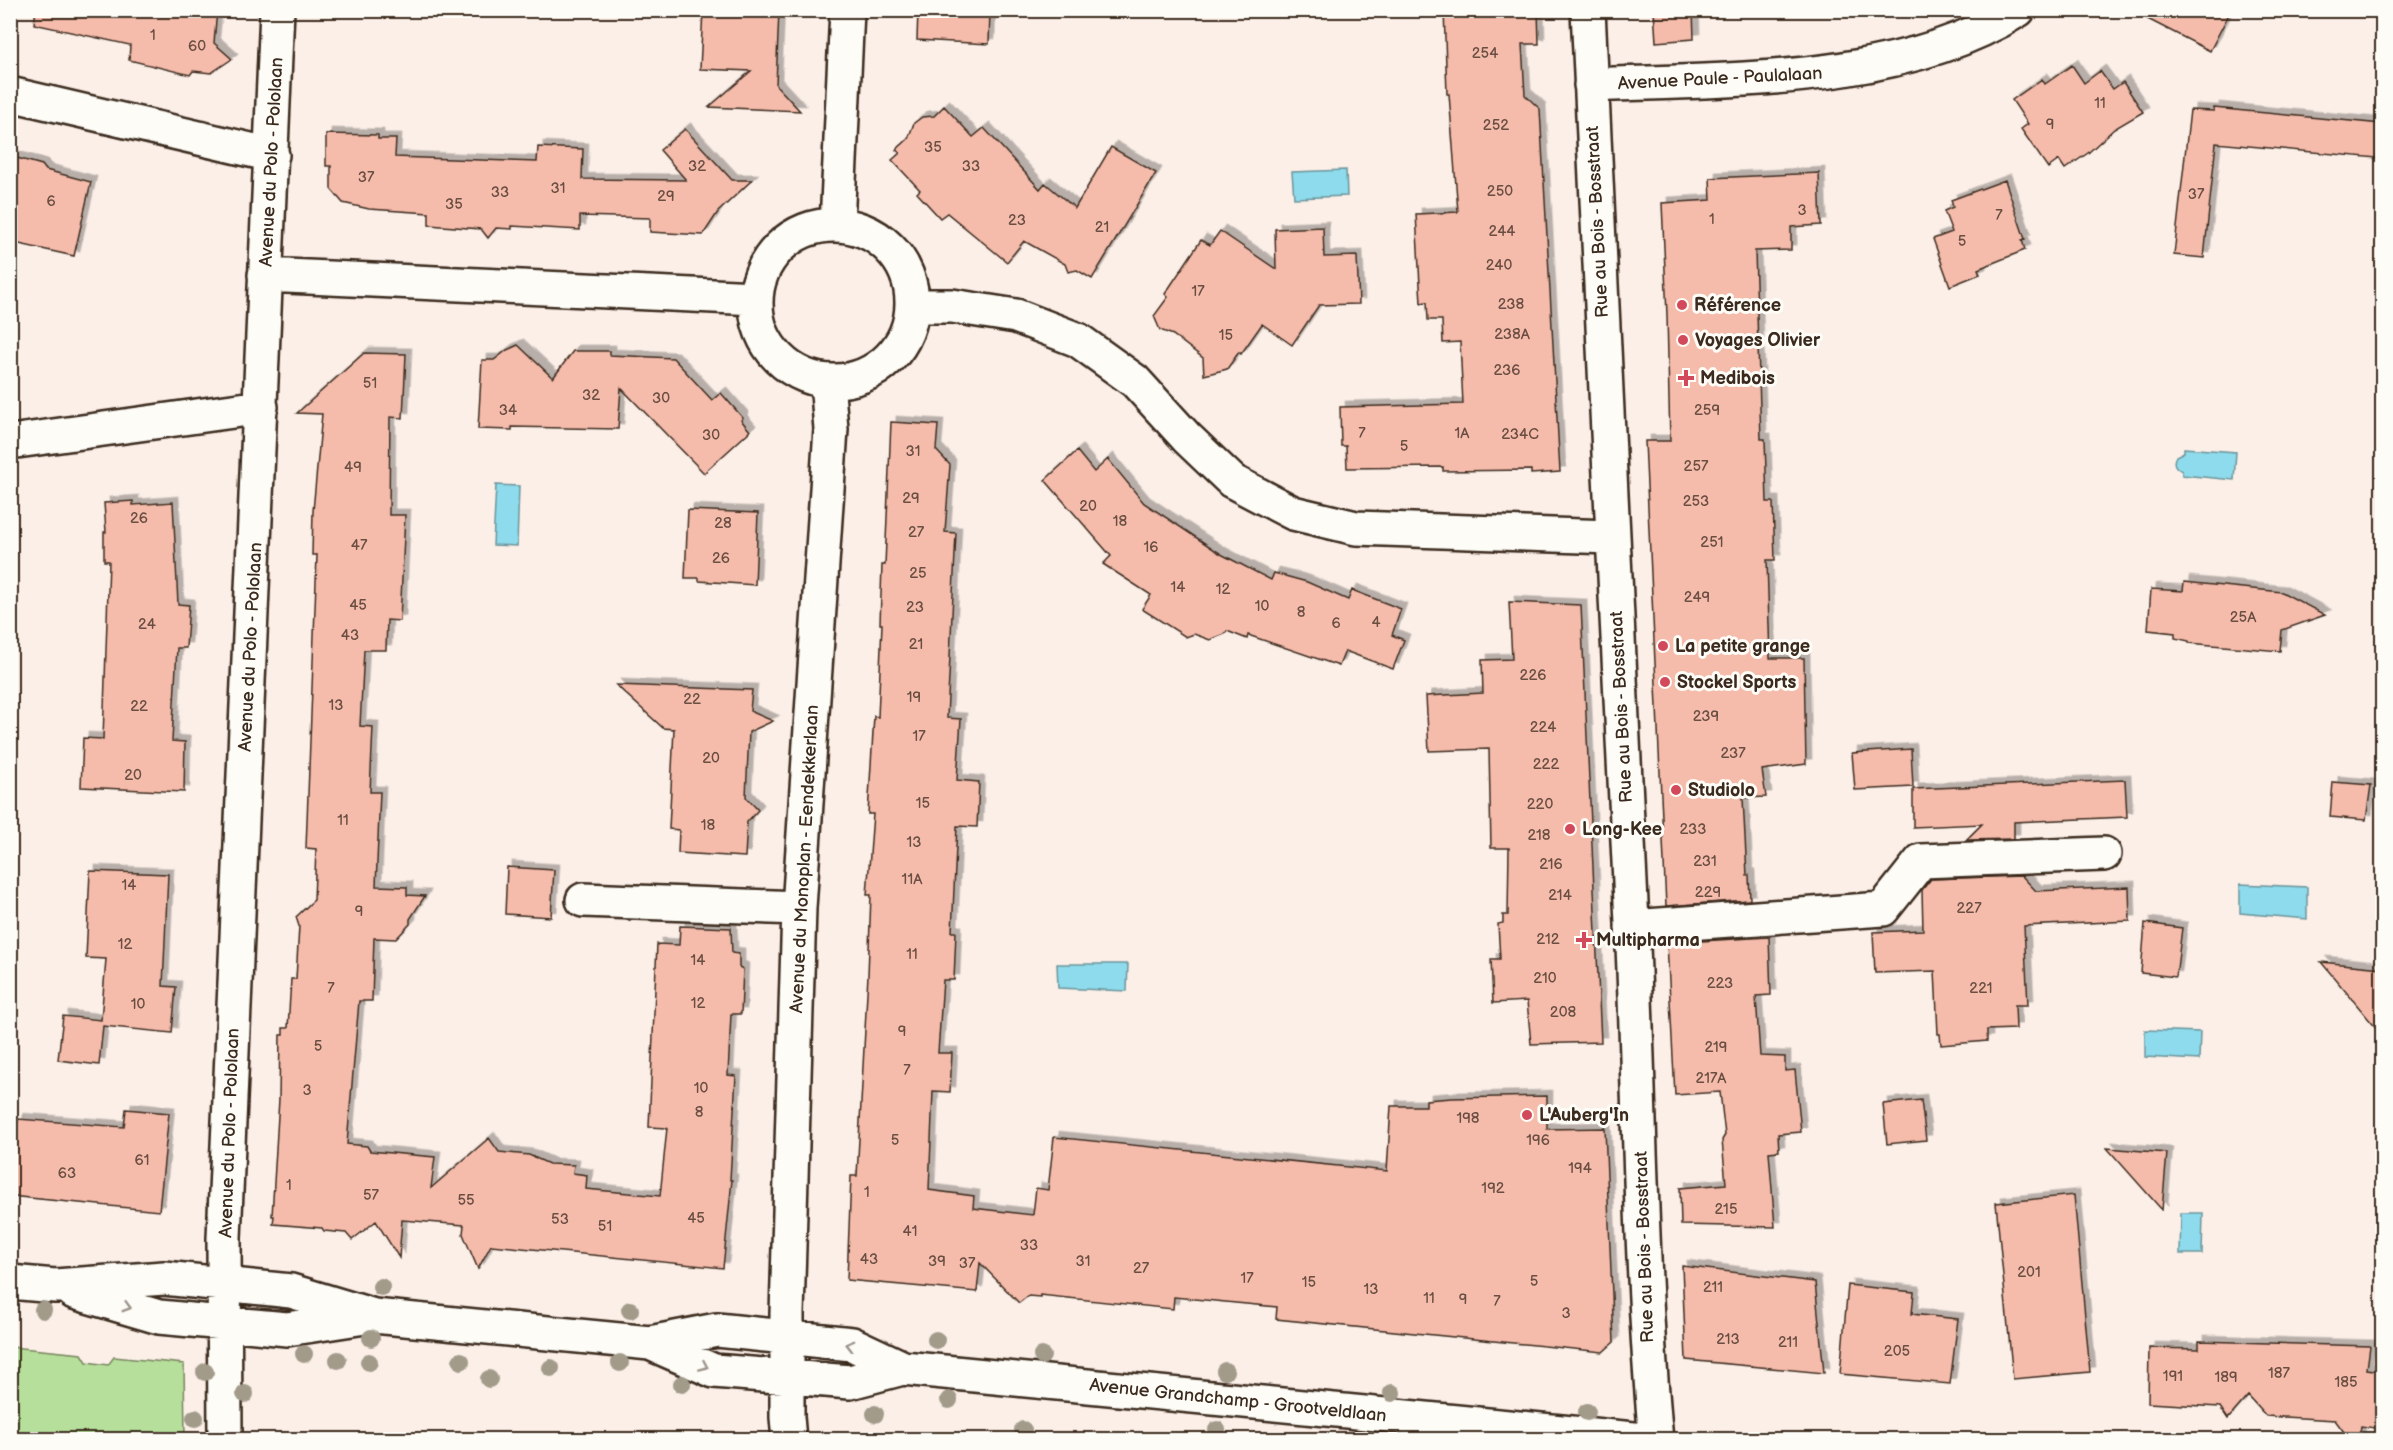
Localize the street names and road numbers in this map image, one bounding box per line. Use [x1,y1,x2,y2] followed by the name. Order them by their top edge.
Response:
[256,57,287,267] street label: Avenue du Polo - Pololaan
[1617,63,1823,94] street label: Avenue Paule - Paulalaan
[1582,125,1613,318] street label: Rue au Bois - Bosstraat
[235,542,266,752] street label: Avenue du Polo - Pololaan
[1606,610,1637,803] street label: Rue au Bois - Bosstraat
[786,704,823,1014] street label: Avenue du Monoplan - Eendekkerlaan
[215,1028,244,1238] street label: Avenue du Polo - Pololaan
[1631,1150,1658,1343] street label: Rue au Bois - Bosstraat
[1088,1374,1388,1427] street label: Avenue Grandchamp - Grootveldlaan

